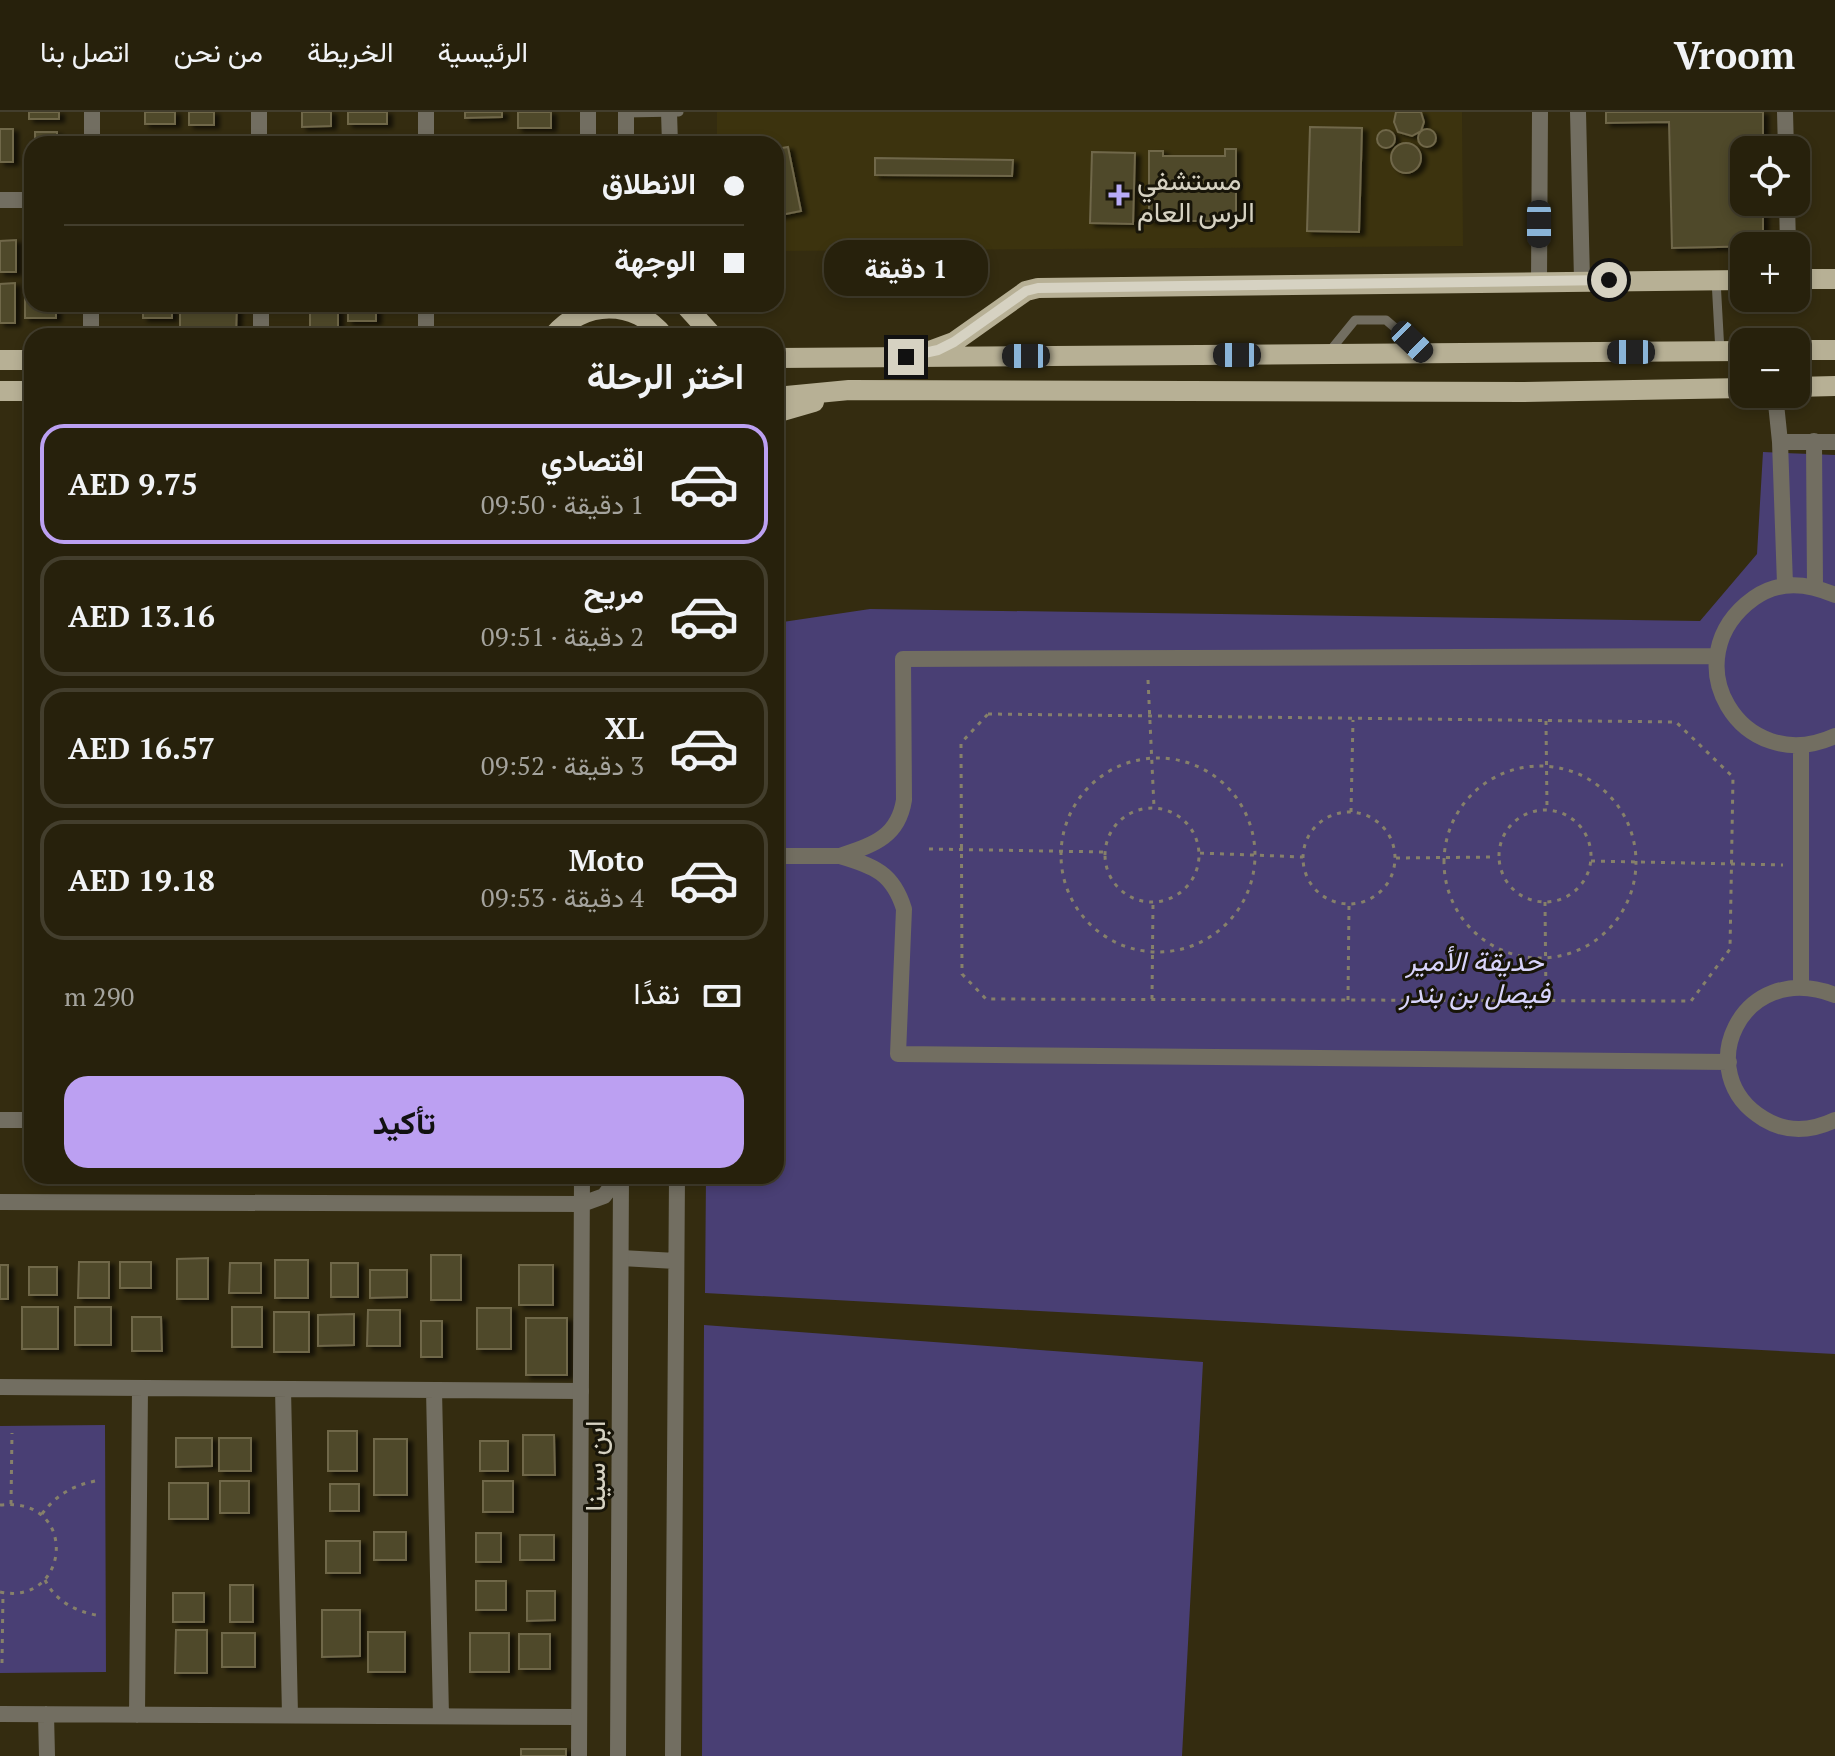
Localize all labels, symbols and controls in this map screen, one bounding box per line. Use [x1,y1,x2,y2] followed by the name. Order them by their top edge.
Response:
[1674,30,1795,80] text: Vroom
[40,33,130,70] text: اتصل بنا
[174,33,263,70] text: من نحن
[307,33,394,70] text: الخريطة
[438,33,528,70] text: الرئيسية
[1730,136,1810,408] map controls
[1730,136,1810,216] button: locate
[1137,161,1255,231] place label: مستشفي الرس العام
[602,163,696,203] text: الانطلاق
[1108,184,1130,206] marker: مستشفي الرس العام
[1527,200,1551,248] car
[1730,232,1810,312] button: +
[614,240,696,280] text: الوجهة
[824,241,988,297] callout: 1 دقيقة
[864,251,948,285] text: 1 دقيقة
[1591,262,1627,298] route start
[1386,317,1438,367] car
[1730,328,1810,408] button: −
[888,339,924,375] route end
[1607,340,1655,364] car
[1213,343,1261,367] car
[1002,344,1050,368] car
[587,352,744,399] text: اختر الرحلة
[541,440,644,480] text: اقتصادي
[668,448,740,520] icon: car
[68,464,198,504] text: AED 9.75
[481,487,644,521] text: 1 دقيقة · 09:50
[584,572,644,612] text: مريح
[668,580,740,652] icon: car
[68,596,215,636] text: AED 13.16
[481,619,644,653] text: 2 دقيقة · 09:51
[605,708,644,748] text: XL
[668,712,740,784] icon: car
[68,728,215,768] text: AED 16.57
[481,748,644,782] text: 3 دقيقة · 09:52
[569,840,644,880] text: Moto
[668,844,740,916] icon: car
[68,860,215,900] text: AED 19.18
[481,880,644,914] text: 4 دقيقة · 09:53
[1398,942,1551,1011] park label: حديقة الأمير فيصل بن بندر
[634,973,680,1013] text: نقدًا
[700,974,744,1018] icon: cash
[64,979,134,1013] text: 290 m
[64,1076,744,1168] button: تأكيد
[576,1421,613,1511] street label: ابن سينا

